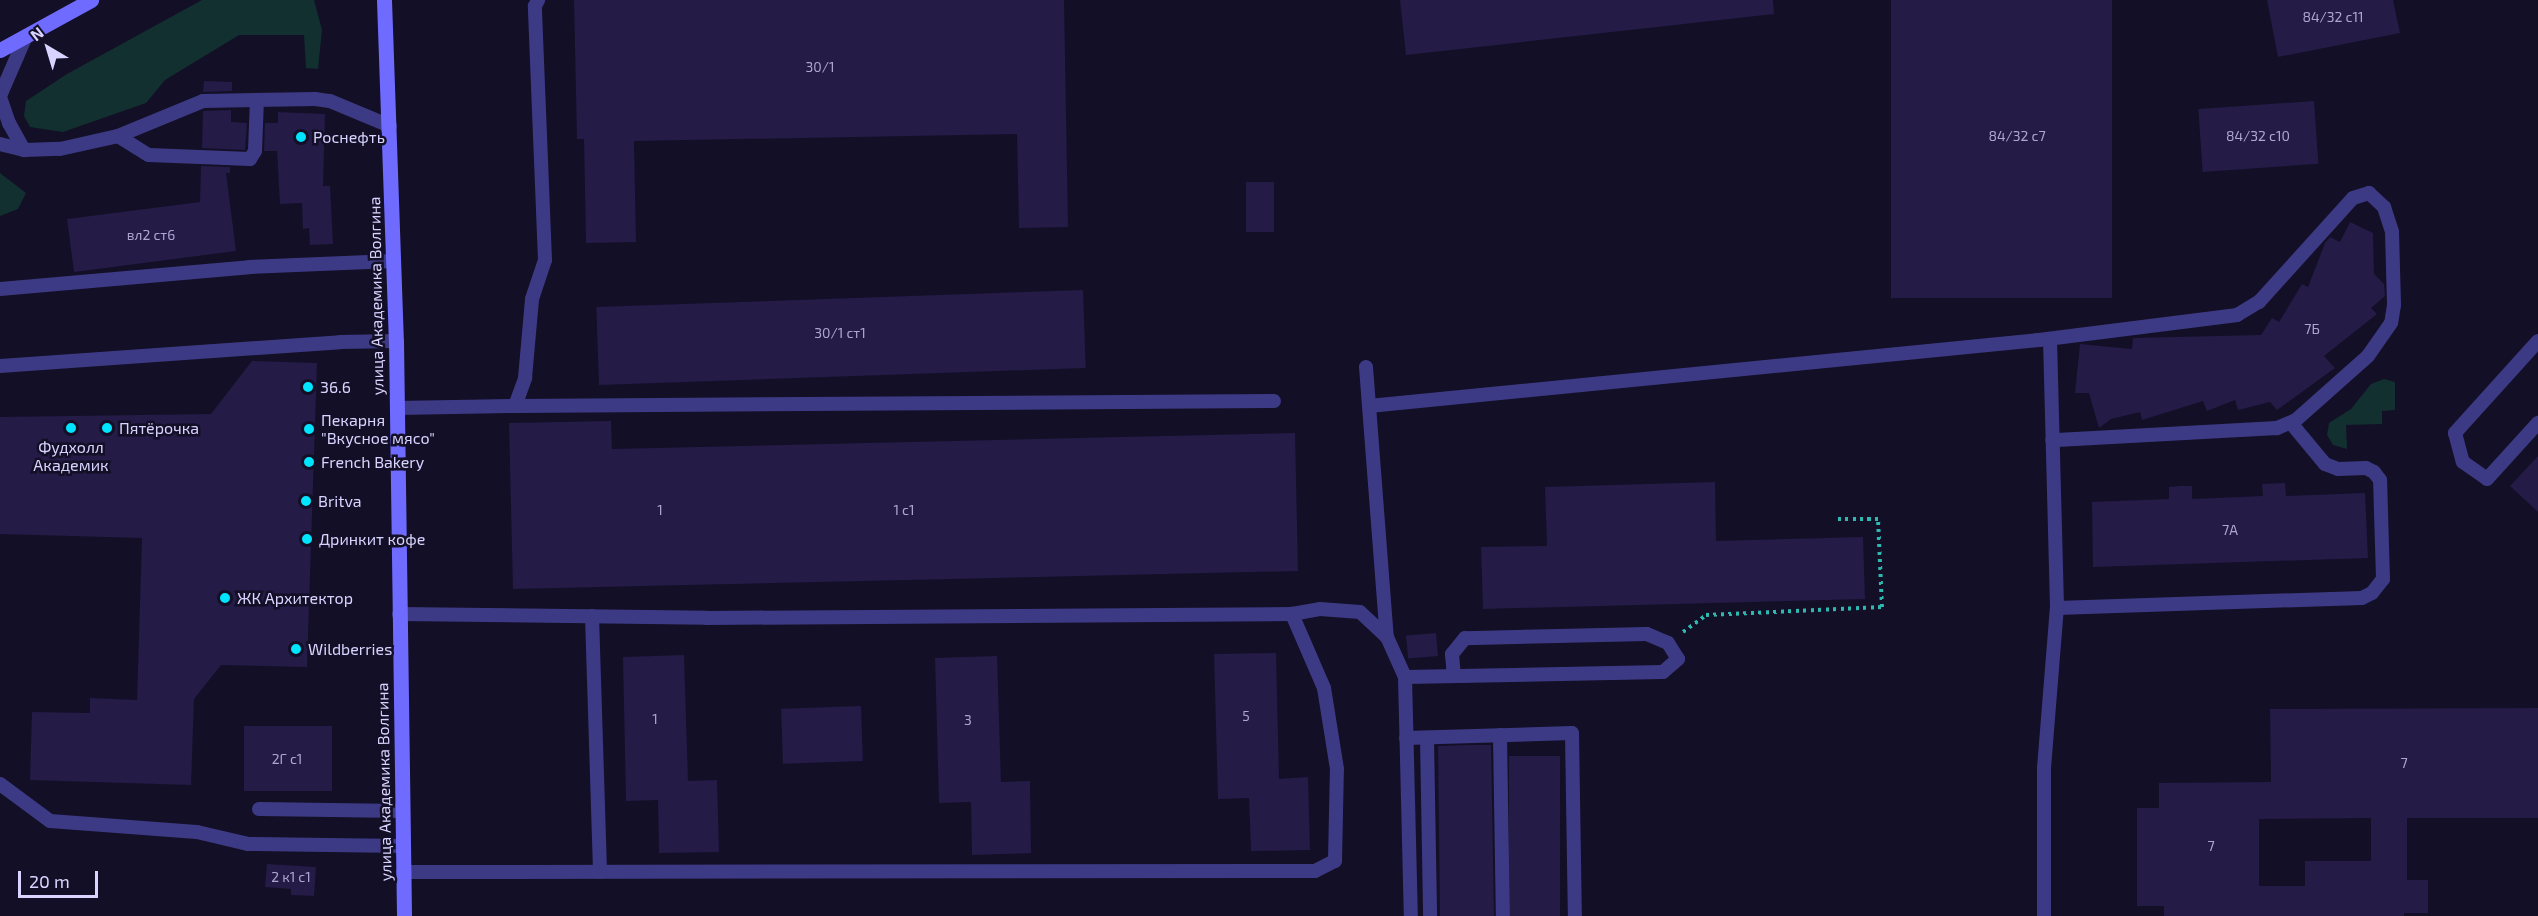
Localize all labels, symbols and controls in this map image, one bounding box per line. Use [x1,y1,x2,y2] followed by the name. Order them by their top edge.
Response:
[2302,9,2364,25] house number: 84/32 с11
[18,18,78,78] north arrow
[26,22,47,44] text: N
[805,59,835,75] house number: 30/1
[313,127,385,147] place label: Роснефть
[1988,128,2046,144] house number: 84/32 с7
[2226,128,2290,144] house number: 84/32 с10
[294,130,308,144] marker: Роснефть
[365,196,387,396] street label: улица Академика Волгина
[127,227,175,243] house number: вл2 ст6
[2304,321,2320,337] house number: 7Б
[814,325,866,341] house number: 30/1 ст1
[320,377,351,397] place label: 36.6
[301,380,315,394] marker: 36.6
[321,410,435,448] place label: Пекарня "Вкусное мясо"
[119,418,199,438] place label: Пятёрочка
[64,421,78,435] marker: Фудхолл Академик
[100,421,114,435] marker: Пятёрочка
[302,422,316,436] marker: Пекарня "Вкусное мясо"
[33,437,109,475] place label: Фудхолл Академик
[321,452,424,472] place label: French Bakery
[302,455,316,469] marker: French Bakery
[318,491,362,511] place label: Britva
[299,494,313,508] marker: Britva
[657,502,663,518] house number: 1
[893,502,915,518] house number: 1 с1
[2222,522,2238,538] house number: 7А
[319,529,425,549] place label: Дринкит кофе
[300,532,314,546] marker: Дринкит кофе
[237,588,353,608] place label: ЖК Архитектор
[218,591,232,605] marker: ЖК Архитектор
[308,639,392,659] place label: Wildberries
[289,642,303,656] marker: Wildberries
[373,682,395,882] street label: улица Академика Волгина
[1242,708,1250,724] house number: 5
[652,711,658,727] house number: 1
[964,712,972,728] house number: 3
[272,751,302,767] house number: 2Г с1
[2400,755,2408,771] house number: 7
[2207,838,2215,854] house number: 7
[21,859,100,897] scale bar
[271,869,311,885] house number: 2 к1 с1
[29,870,70,892] text: 20 m

